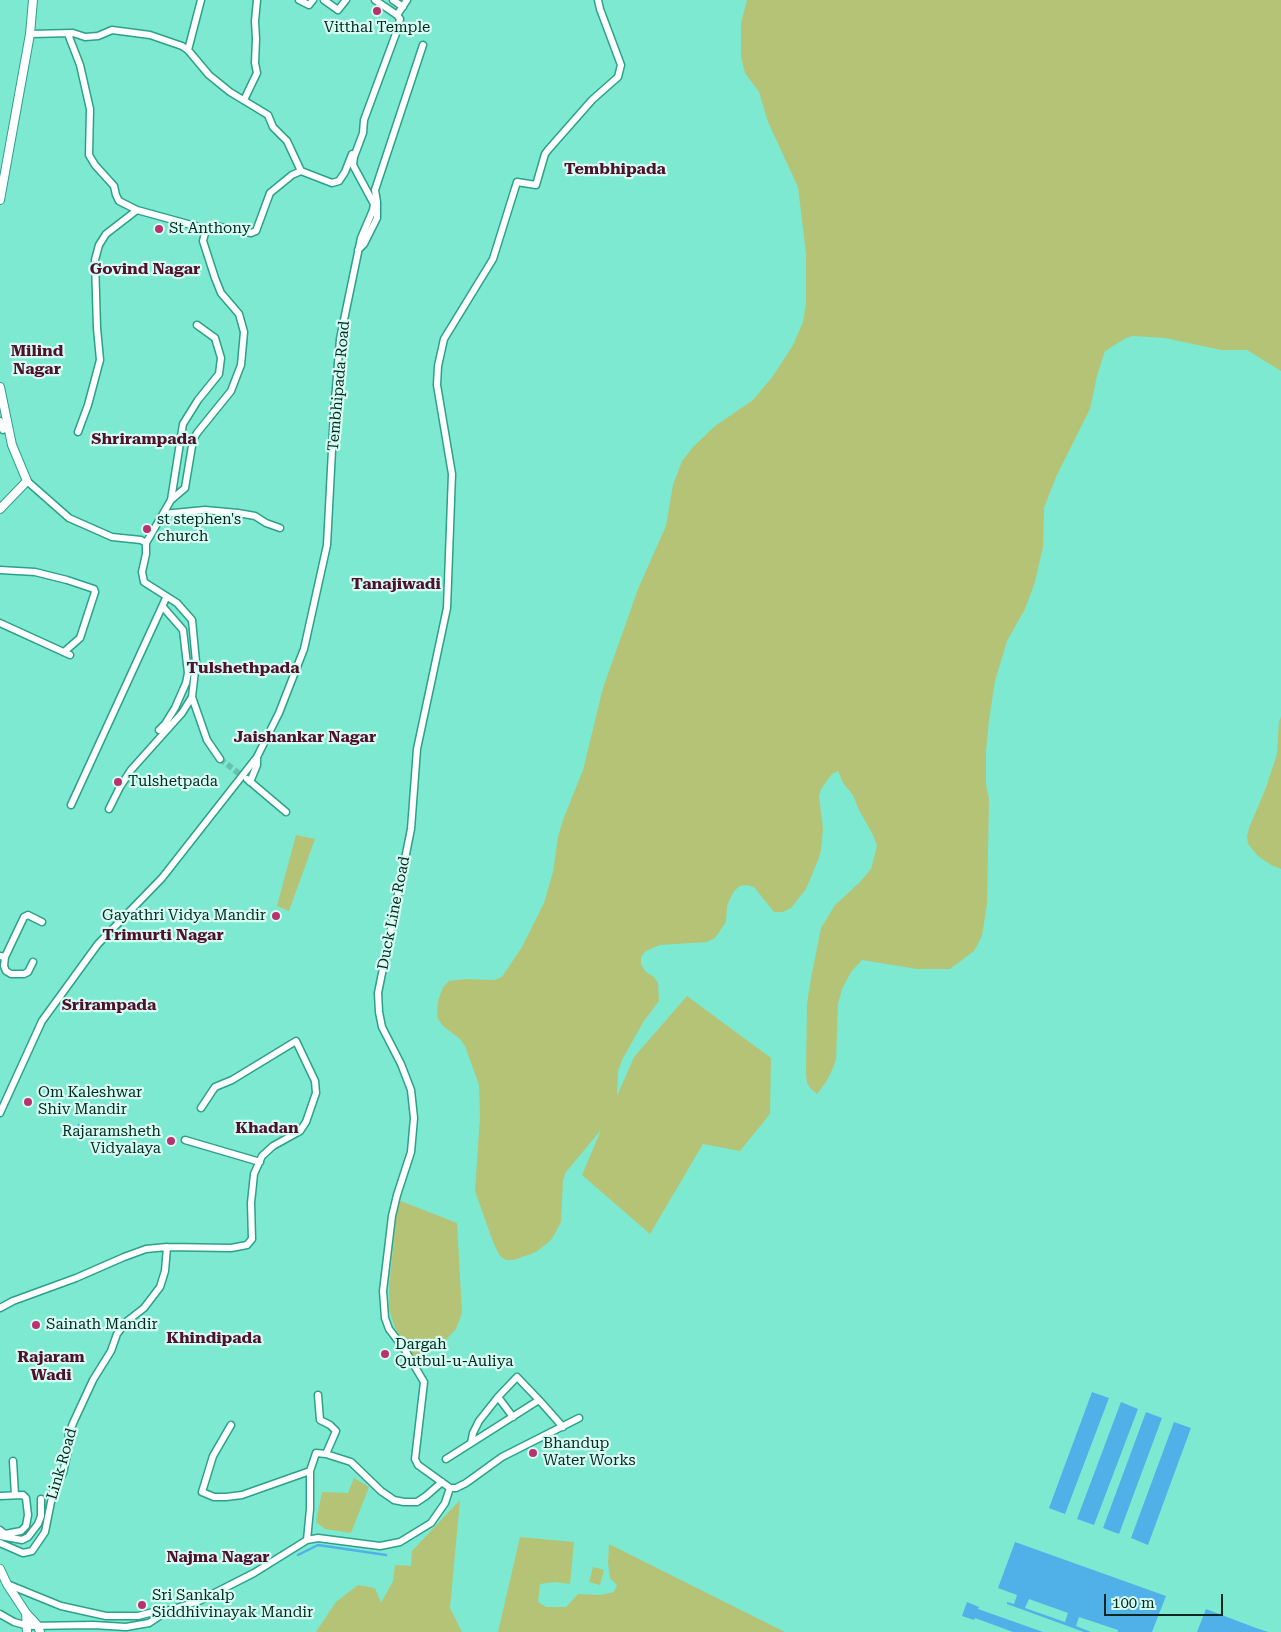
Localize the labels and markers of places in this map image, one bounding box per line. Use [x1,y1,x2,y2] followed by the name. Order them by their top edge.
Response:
[371,5,383,17] marker: Vitthal Temple
[324,19,430,37] place label: Vitthal Temple
[169,220,251,238] place label: St Anthony
[153,223,165,235] marker: St Anthony
[157,511,241,546] place label: st stephen's church
[141,523,153,535] marker: st stephen's church
[128,773,218,791] place label: Tulshetpada
[112,776,124,788] marker: Tulshetpada
[102,907,266,925] place label: Gayathri Vidya Mandir
[270,910,282,922] marker: Gayathri Vidya Mandir
[38,1084,142,1119] place label: Om Kaleshwar Shiv Mandir
[22,1096,34,1108] marker: Om Kaleshwar Shiv Mandir
[62,1123,161,1158] place label: Rajaramsheth Vidyalaya
[165,1135,177,1147] marker: Rajaramsheth Vidyalaya
[46,1316,158,1334] place label: Sainath Mandir
[30,1319,42,1331] marker: Sainath Mandir
[395,1336,513,1371] place label: Dargah Qutbul-u-Auliya
[379,1348,391,1360] marker: Dargah Qutbul-u-Auliya
[543,1435,636,1470] place label: Bhandup Water Works
[527,1447,539,1459] marker: Bhandup Water Works
[152,1587,313,1622] place label: Sri Sankalp Siddhivinayak Mandir
[136,1599,148,1611] marker: Sri Sankalp Siddhivinayak Mandir

